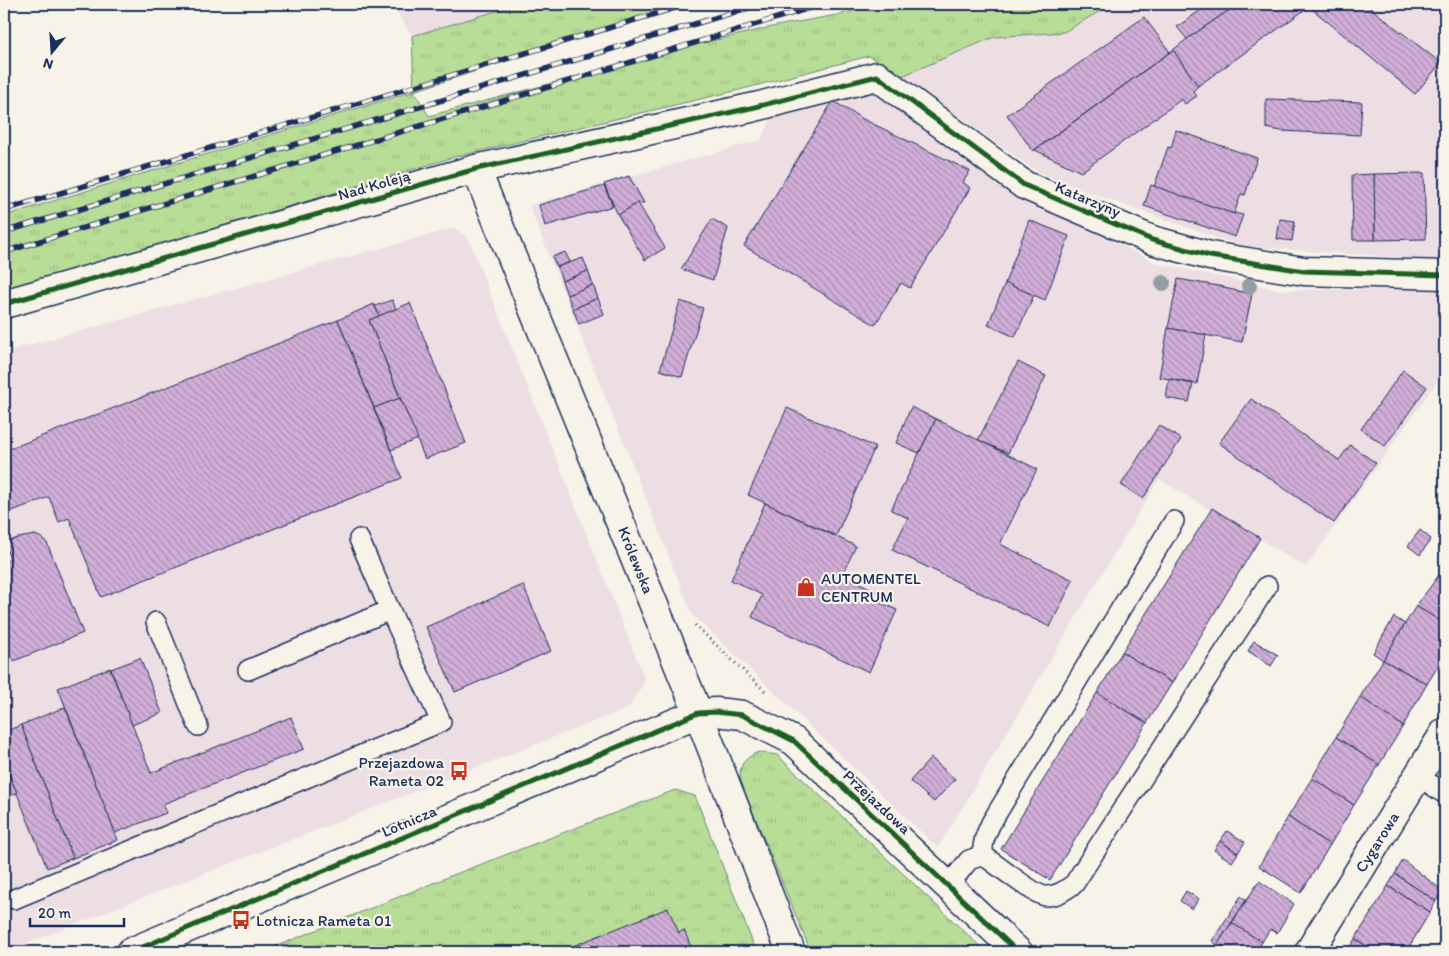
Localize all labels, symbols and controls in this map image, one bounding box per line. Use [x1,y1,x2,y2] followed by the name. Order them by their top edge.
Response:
[28,28,78,78] north arrow
[41,54,55,73] text: N
[336,165,413,204] street label: Nad Koleją
[1052,177,1124,221] street label: Katarzyny
[614,524,658,596] street label: Królewska
[821,569,921,606] place label: AUTOMENTEL CENTRUM
[795,576,817,598] shop icon: AUTOMENTEL CENTRUM
[358,753,445,790] place label: Przejazdowa Rameta 02
[448,760,470,782] bus stop icon: Przejazdowa Rameta 02
[839,766,915,839] street label: Przejazdowa
[379,801,440,841] street label: Lotnicza
[1351,808,1403,876] street label: Cygarowa
[30,896,124,928] scale bar
[38,904,72,922] text: 20 m
[230,909,252,931] bus stop icon: Lotnicza Rameta 01
[256,911,392,930] place label: Lotnicza Rameta 01

